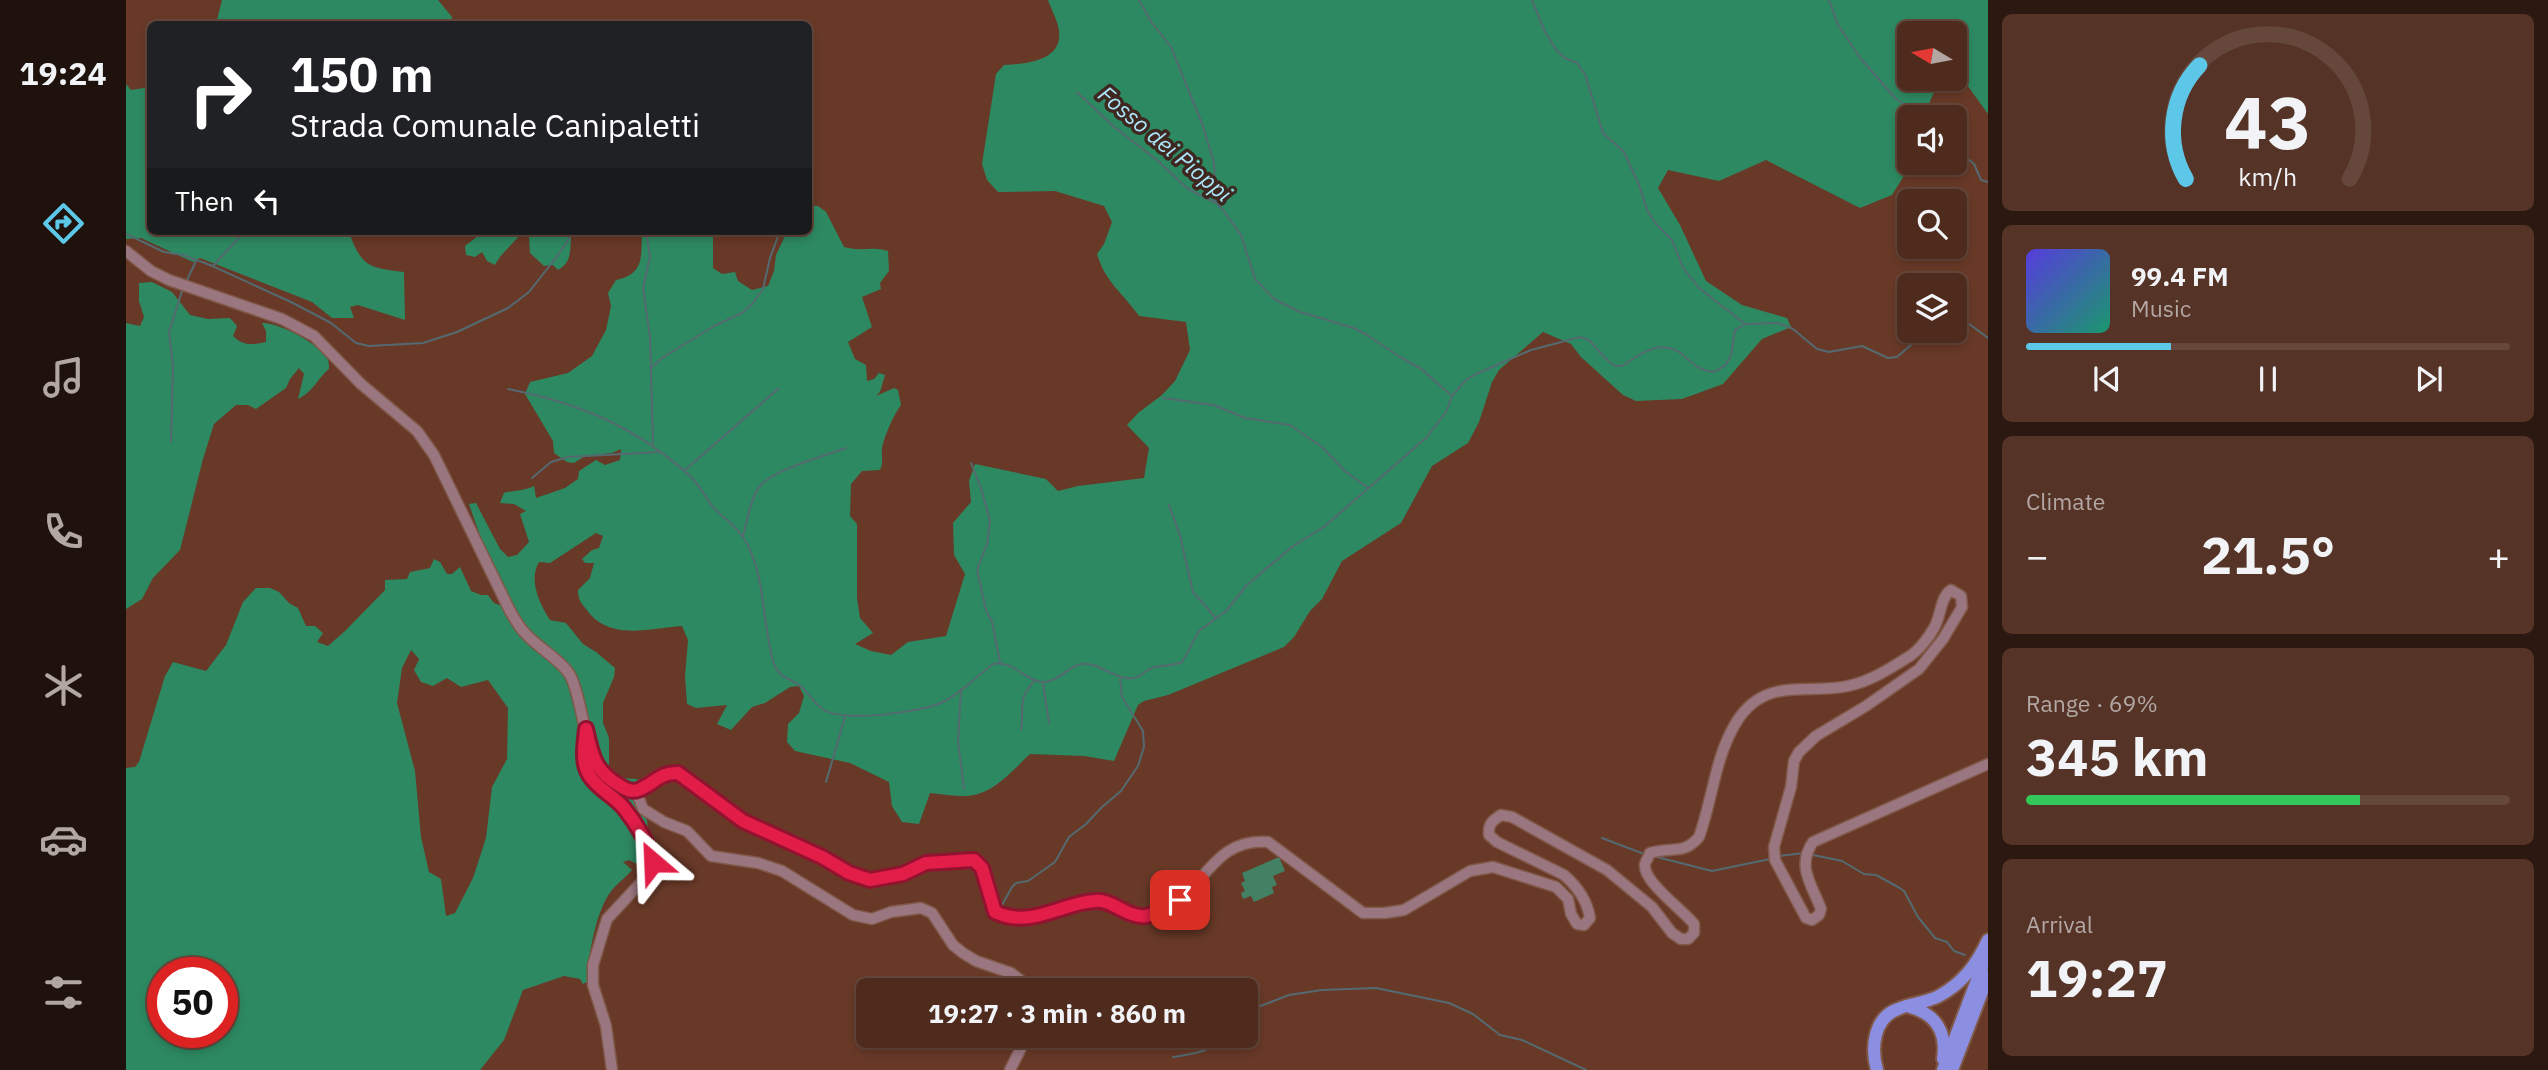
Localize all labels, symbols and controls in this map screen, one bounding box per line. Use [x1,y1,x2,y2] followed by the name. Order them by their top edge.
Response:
[1897,21,1967,91] north arrow
[1897,21,1967,343] map controls
[290,42,434,105] text: 150 m
[175,49,266,140] icon: right
[19,52,107,94] text: 19:24
[2224,74,2312,169] text: 43
[1093,79,1239,208] water label: Fosso dei Pioppi
[290,104,700,146] text: Strada Comunale Canipaletti
[1897,105,1967,175] button: sound
[2239,159,2297,192] text: km/h
[248,182,286,220] icon: left
[175,184,234,218] text: Then
[1897,189,1967,259] button: search
[39,199,88,248] icon: directions
[2131,259,2229,293] text: 99.4 FM
[1897,273,1967,343] button: layers
[2131,293,2191,323] text: Music
[39,353,88,402] icon: music
[2088,360,2126,398] icon: previous
[2249,360,2287,398] icon: pause
[2410,360,2448,398] icon: next
[2026,486,2105,516] text: Climate
[39,507,88,556] icon: phone
[2201,521,2335,588] text: 21.5°
[2026,531,2049,580] text: −
[2487,531,2510,580] text: +
[39,661,88,710] icon: climate
[2026,688,2158,718] text: Range · 69%
[2026,723,2208,790] text: 345 km
[39,815,88,864] icon: car
[616,825,690,899] position arrow
[1150,870,1210,930] pin
[1161,881,1199,919] icon: arrive
[2026,909,2093,939] text: Arrival
[2026,944,2168,1011] text: 19:27
[147,957,238,1048] speed limit sign: 50
[39,968,88,1017] icon: filters
[928,996,1186,1030] text: 19:27 · 3 min · 860 m

